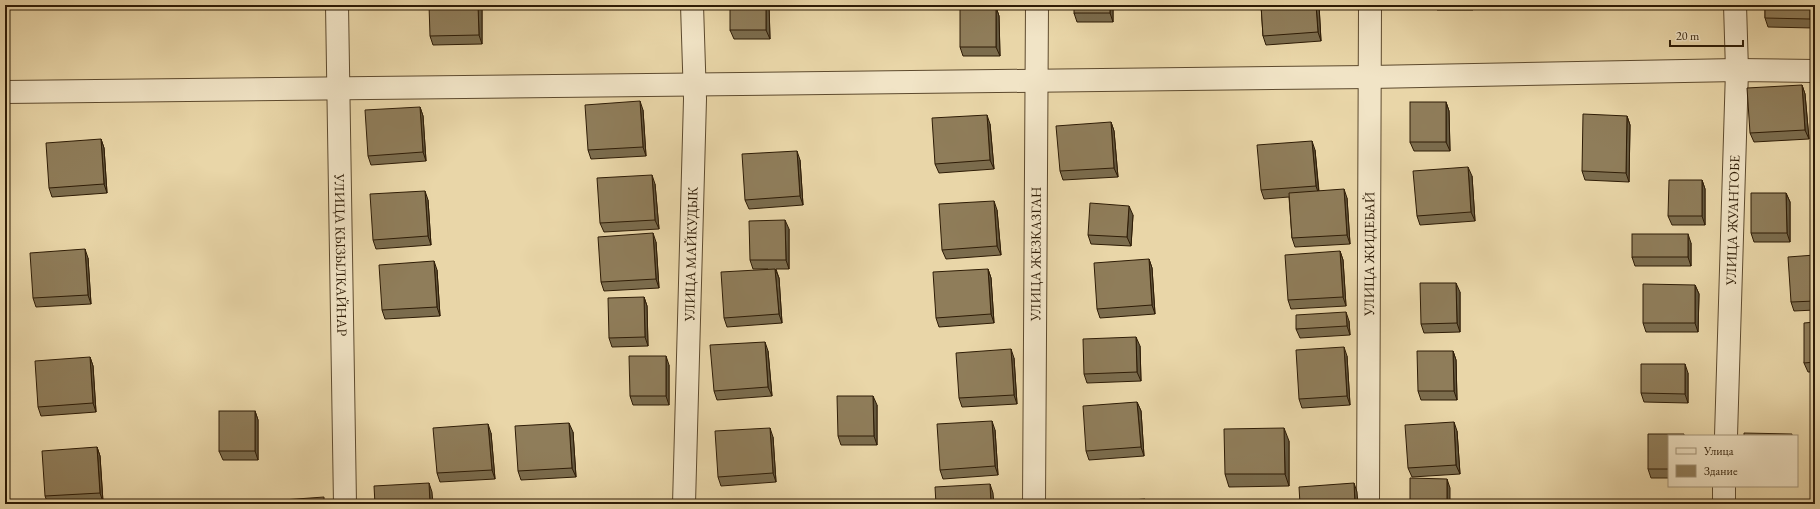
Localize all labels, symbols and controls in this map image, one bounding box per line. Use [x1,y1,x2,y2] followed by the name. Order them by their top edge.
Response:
[1670,22,1743,48] scale bar
[1676,28,1700,44] text: 20 m
[1722,155,1743,287] street label: УЛИЦА ЖУАНТОБЕ
[331,173,351,337] street label: УЛИЦА КЫЗЫЛКАЙНАР
[680,186,702,323] street label: УЛИЦА МАЙКУДЫК
[1026,187,1045,322] street label: УЛИЦА ЖЕЗКАЗГАН
[1360,191,1378,317] street label: УЛИЦА ЖИДЕБАЙ
[1668,435,1798,487] legend
[1703,443,1734,459] text: Улица
[1704,463,1738,479] text: Здание

